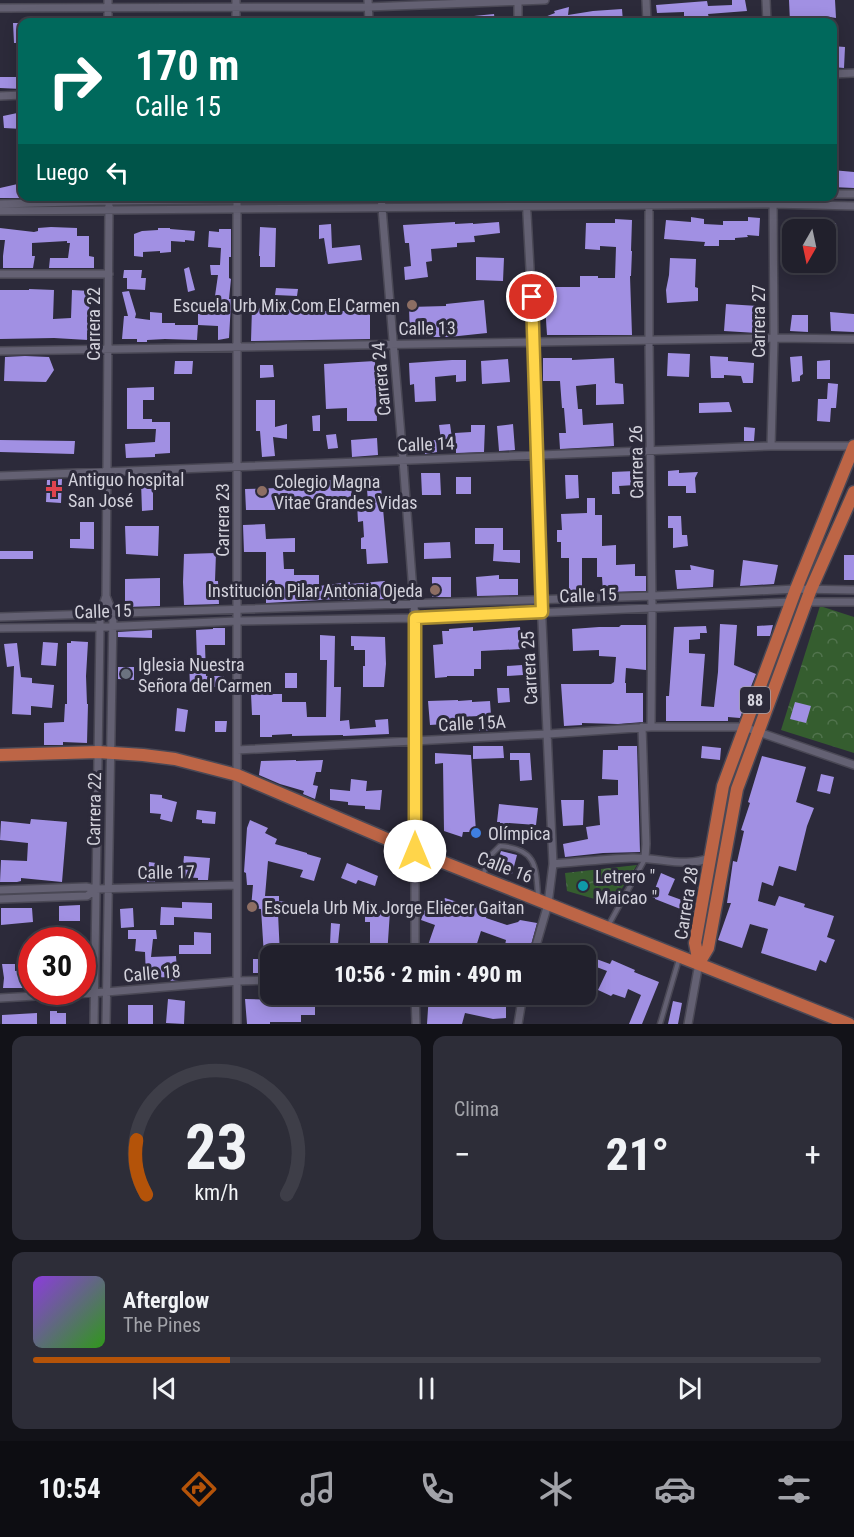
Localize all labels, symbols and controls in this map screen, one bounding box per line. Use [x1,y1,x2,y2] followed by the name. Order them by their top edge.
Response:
[135,41,240,90] text: 170 m
[36,42,114,120] icon: right
[135,91,221,123] text: Calle 15
[101,156,134,189] icon: left
[36,160,89,185] text: Luego
[782,219,836,273] north arrow
[782,219,836,273] map controls
[506,271,557,322] pin
[515,280,548,313] icon: arrive
[748,284,769,358] street label: Carrera 27
[83,287,104,361] street label: Carrera 22
[173,295,400,316] place label: Escuela Urb Mix Com El Carmen
[405,298,419,312] marker: Escuela Urb Mix Com El Carmen
[398,317,456,339] street label: Calle 13
[367,341,395,417] street label: Carrera 24
[625,425,647,499] street label: Carrera 26
[397,433,455,455] street label: Calle 14
[68,469,184,511] place label: Antiguo hospital San José
[274,471,418,513] place label: Colegio Magna Vitae Grandes Vidas
[45,480,63,498] marker: Antiguo hospital San José
[212,483,233,557] street label: Carrera 23
[255,484,269,498] marker: Colegio Magna Vitae Grandes Vidas
[208,580,423,601] place label: Institución Pilar Antonia Ojeda
[428,583,442,597] marker: Institución Pilar Antonia Ojeda
[559,584,617,606] street label: Calle 15
[74,600,132,622] street label: Calle 15
[517,631,541,705] street label: Carrera 25
[138,654,272,696] place label: Iglesia Nuestra Señora del Carmen
[119,667,133,681] marker: Iglesia Nuestra Señora del Carmen
[740,687,770,713] road number: 88
[438,711,507,735] street label: Calle 15A
[83,772,105,846] street label: Carrera 22
[383,819,447,883] position arrow
[488,823,551,844] place label: Olímpica
[469,826,483,840] marker: Olímpica
[474,847,536,887] street label: Calle 16
[137,861,195,883] street label: Calle 17
[670,865,702,941] street label: Carrera 28
[595,866,657,908] place label: Letrero " Maicao "
[576,879,590,893] marker: Letrero " Maicao "
[264,897,524,918] place label: Escuela Urb Mix Jorge Eliecer Gaitan
[245,900,259,914] marker: Escuela Urb Mix Jorge Eliecer Gaitan
[18,927,96,1005] speed limit sign: 30
[122,960,182,986] street label: Calle 18
[334,962,522,987] text: 10:56 · 2 min · 490 m
[454,1097,499,1121] text: Clima
[185,1111,248,1184] text: 23
[606,1128,669,1181] text: 21°
[454,1135,471,1174] text: −
[805,1135,821,1174] text: +
[194,1180,239,1205] text: km/h
[123,1288,209,1313] text: Afterglow
[123,1313,201,1337] text: The Pines
[148,1372,181,1405] icon: previous
[410,1372,443,1405] icon: pause
[673,1372,706,1405] icon: next
[178,1468,220,1510] icon: directions
[297,1468,339,1510] icon: music
[416,1468,458,1510] icon: phone
[535,1468,577,1510] icon: climate
[654,1468,696,1510] icon: car
[773,1468,815,1510] icon: filters
[39,1473,101,1505] text: 10:54

